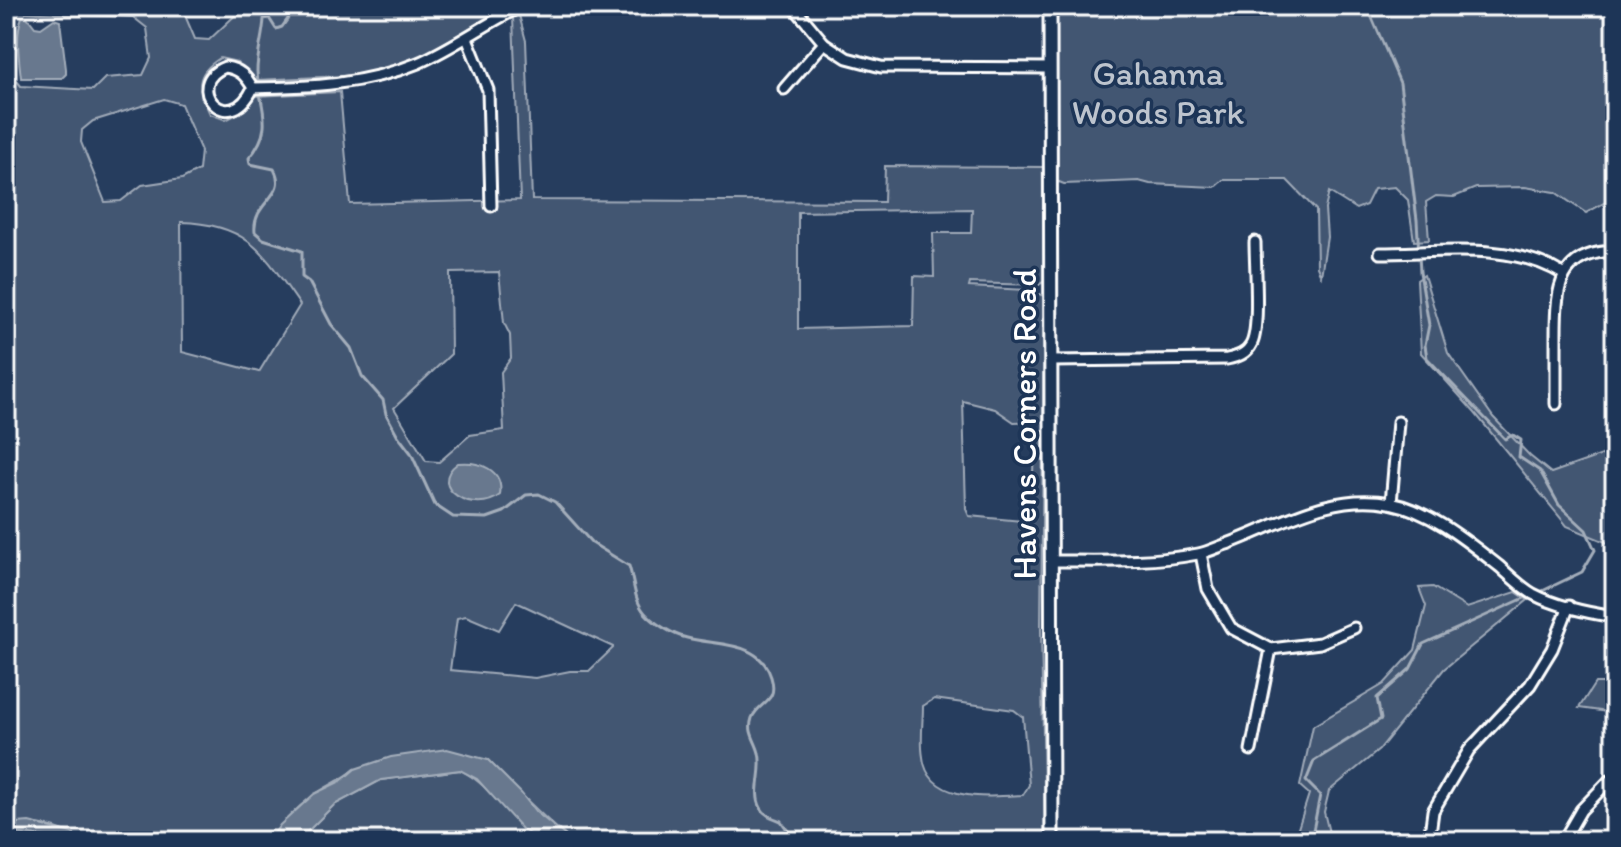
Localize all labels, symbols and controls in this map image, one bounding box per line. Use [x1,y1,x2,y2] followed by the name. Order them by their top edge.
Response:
[1072,53,1245,133] park label: Gahanna Woods Park
[1004,269,1045,579] street label: Havens Corners Road

